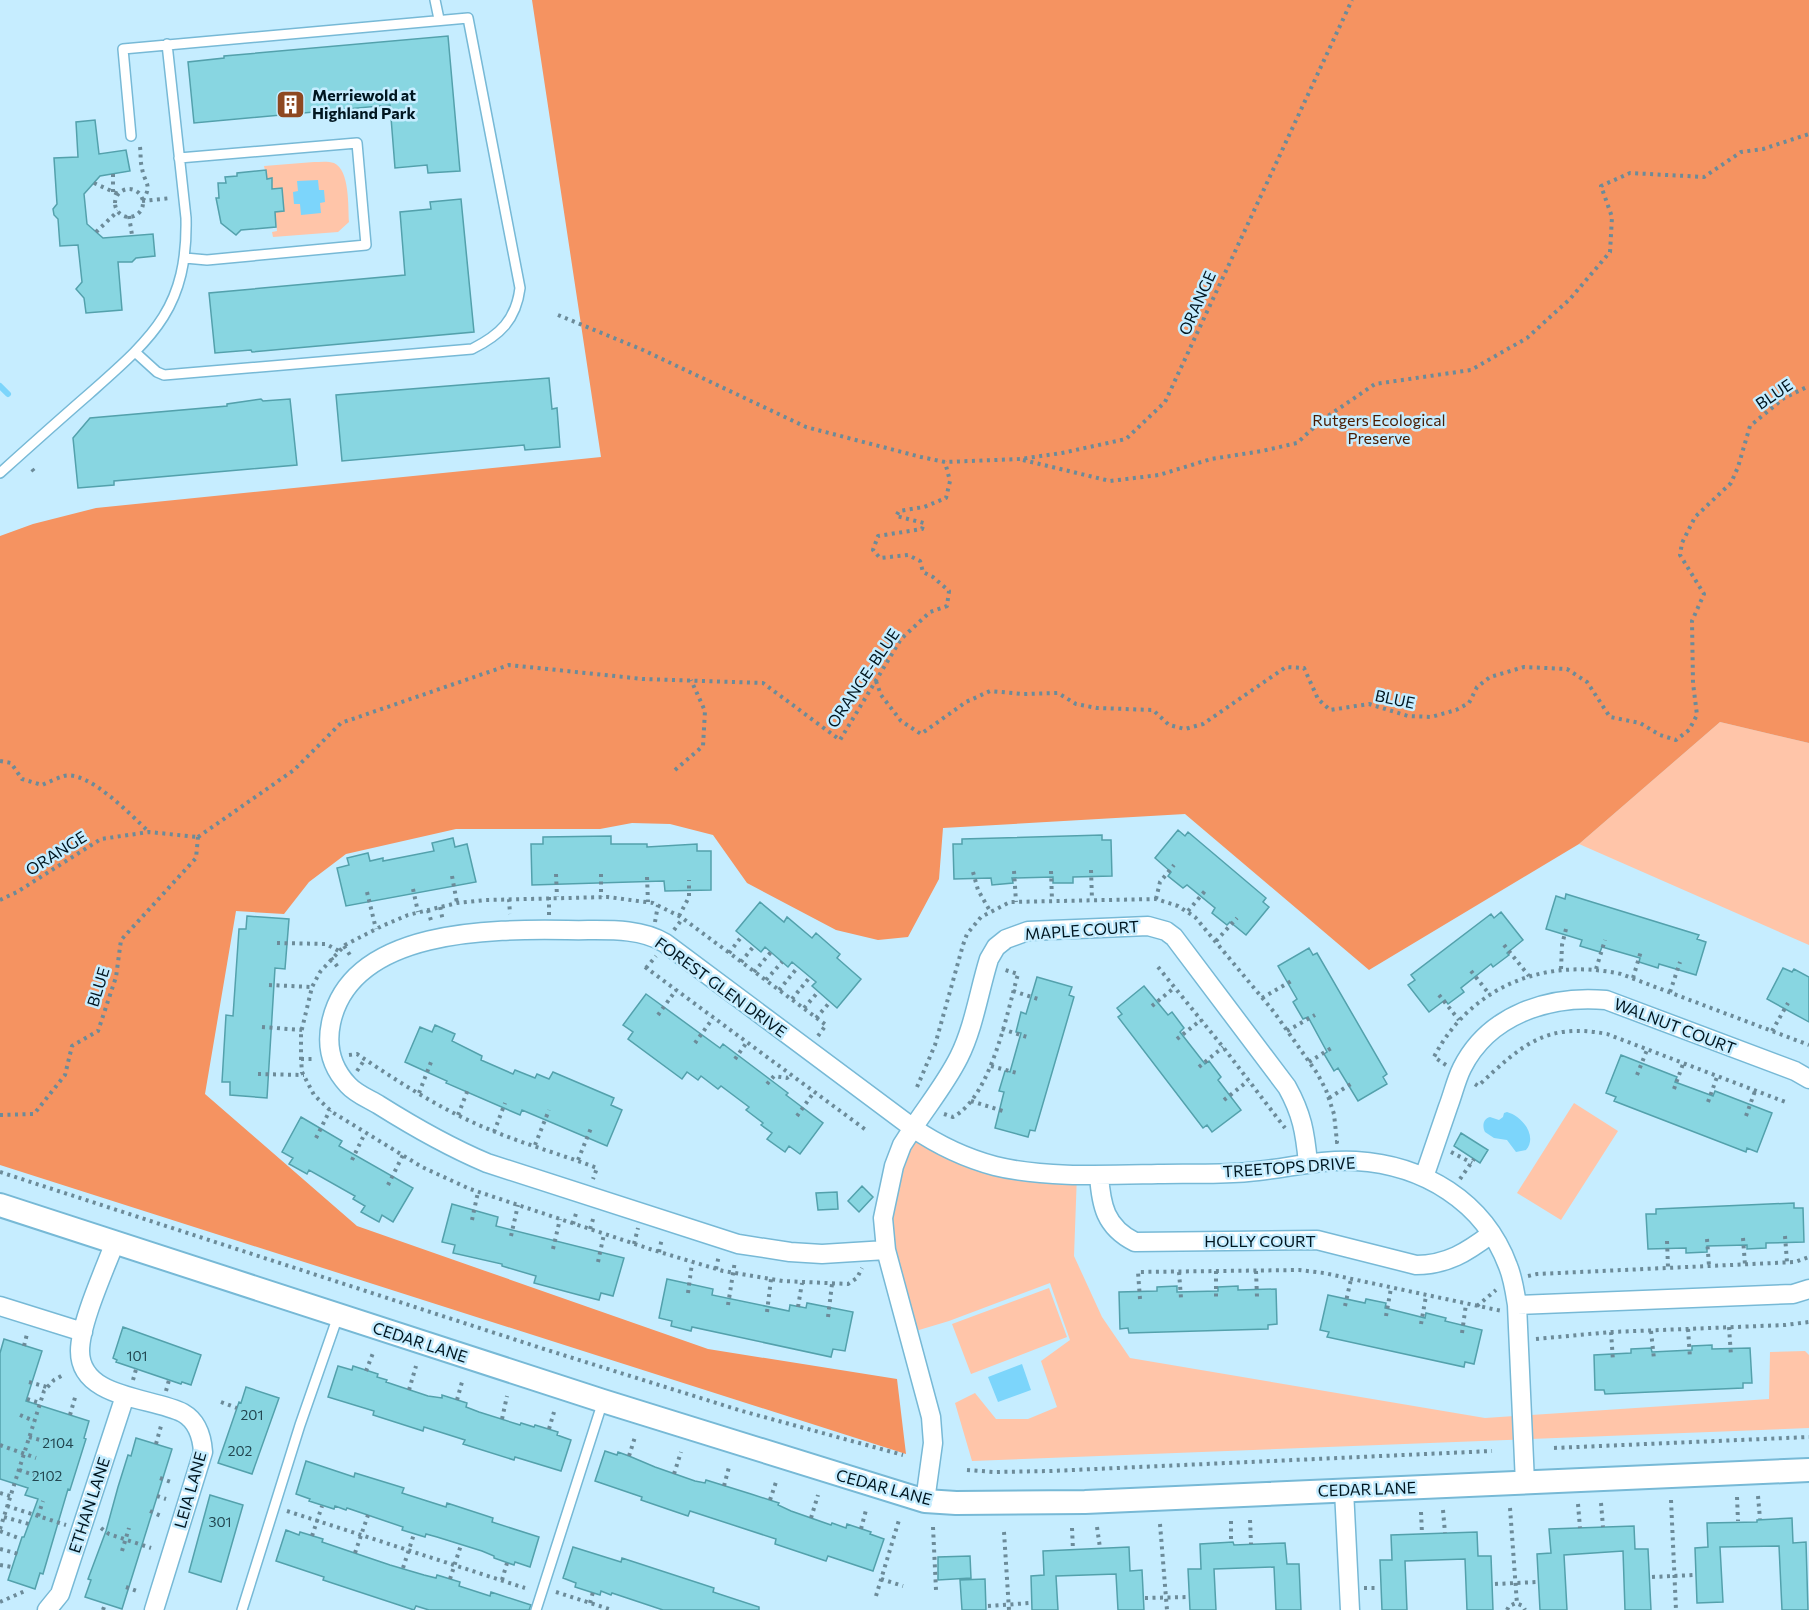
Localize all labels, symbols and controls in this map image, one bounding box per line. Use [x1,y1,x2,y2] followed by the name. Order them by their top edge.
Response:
[312,85,416,122] place label: Merriewold at Highland Park
[275,88,307,120] building icon: Merriewold at Highland Park
[1174,268,1219,338] street label: ORANGE
[1752,374,1796,413] street label: BLUE
[1312,410,1446,447] park label: Rutgers Ecological Preserve
[822,625,903,731] street label: ORANGE-BLUE
[1373,685,1417,712] street label: BLUE
[22,826,90,879] street label: ORANGE
[1024,916,1140,943] street label: MAPLE COURT
[652,932,791,1041] street label: FOREST GLEN DRIVE
[83,965,113,1009] street label: BLUE
[1612,994,1739,1057] street label: WALNUT COURT
[1222,1152,1356,1181] street label: TREETOPS DRIVE
[1204,1231,1316,1250] street label: HOLLY COURT
[370,1317,470,1366] street label: CEDAR LANE
[126,1347,148,1364] house number: 101
[241,1406,263,1423] house number: 201
[42,1434,74,1451] house number: 2104
[228,1442,253,1459] house number: 202
[169,1449,210,1530] street label: LEIA LANE
[64,1455,113,1555] street label: ETHAN LANE
[834,1465,934,1508] street label: CEDAR LANE
[32,1467,63,1484] house number: 2102
[1318,1477,1416,1500] street label: CEDAR LANE
[208,1513,232,1530] house number: 301

